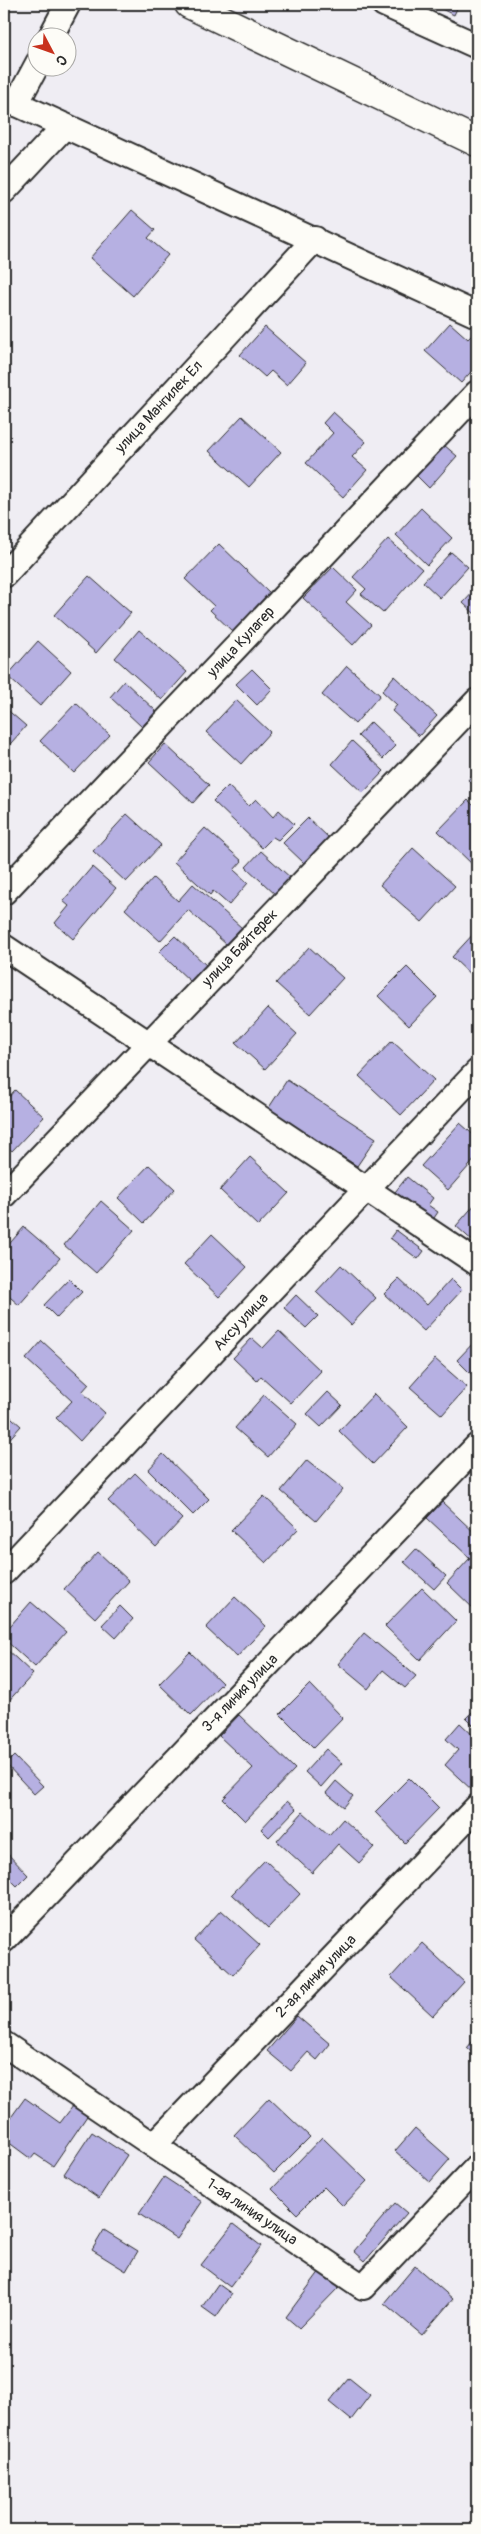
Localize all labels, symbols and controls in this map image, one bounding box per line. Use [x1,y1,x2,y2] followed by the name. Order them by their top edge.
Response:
[28,28,78,78] north arrow
[52,51,71,69] text: С
[111,357,207,458] street label: улица Мангилек Ел
[203,603,279,682] street label: улица Кулагер
[197,905,282,992] street label: улица Байтерек
[209,1289,273,1355] street label: Аксу улица
[198,1650,282,1736] street label: 3-я линия улица
[272,1930,361,2022] street label: 2-ая линия улица
[203,2175,301,2250] street label: 1-ая линия улица

